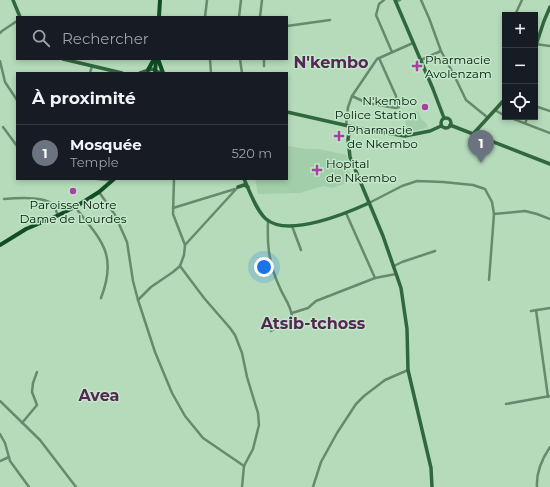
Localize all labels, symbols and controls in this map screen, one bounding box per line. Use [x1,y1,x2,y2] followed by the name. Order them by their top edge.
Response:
[502,12,538,120] map controls
[502,12,538,48] button: +
[16,16,288,60] search box
[30,27,52,49] icon: search
[62,29,149,48] text: Rechercher
[502,48,538,84] button: −
[425,52,492,81] place label: Pharmacie Avolenzam
[293,53,369,72] district label: N'kembo
[412,61,422,71] marker: Pharmacie Avolenzam
[502,84,538,120] button: locate
[32,88,136,108] text: À proximité
[335,93,417,122] place label: N'kembo Police Station
[420,102,430,112] marker: N'kembo Police Station
[347,122,418,151] place label: Pharmacie de Nkembo
[468,130,494,163] pin: 1
[334,131,344,141] marker: Pharmacie de Nkembo
[70,135,142,154] text: Mosquée
[42,145,48,161] text: 1
[232,145,272,161] text: 520 m
[70,154,119,170] text: Temple
[326,156,397,185] place label: Hopital de Nkembo
[311,164,323,176] marker: Hopital de Nkembo
[68,186,78,196] marker: Paroisse Notre Dame de Lourdes
[19,197,127,226] place label: Paroisse Notre Dame de Lourdes
[254,257,274,277] your location
[260,314,366,333] district label: Atsib-tchoss
[78,386,119,405] district label: Avea

